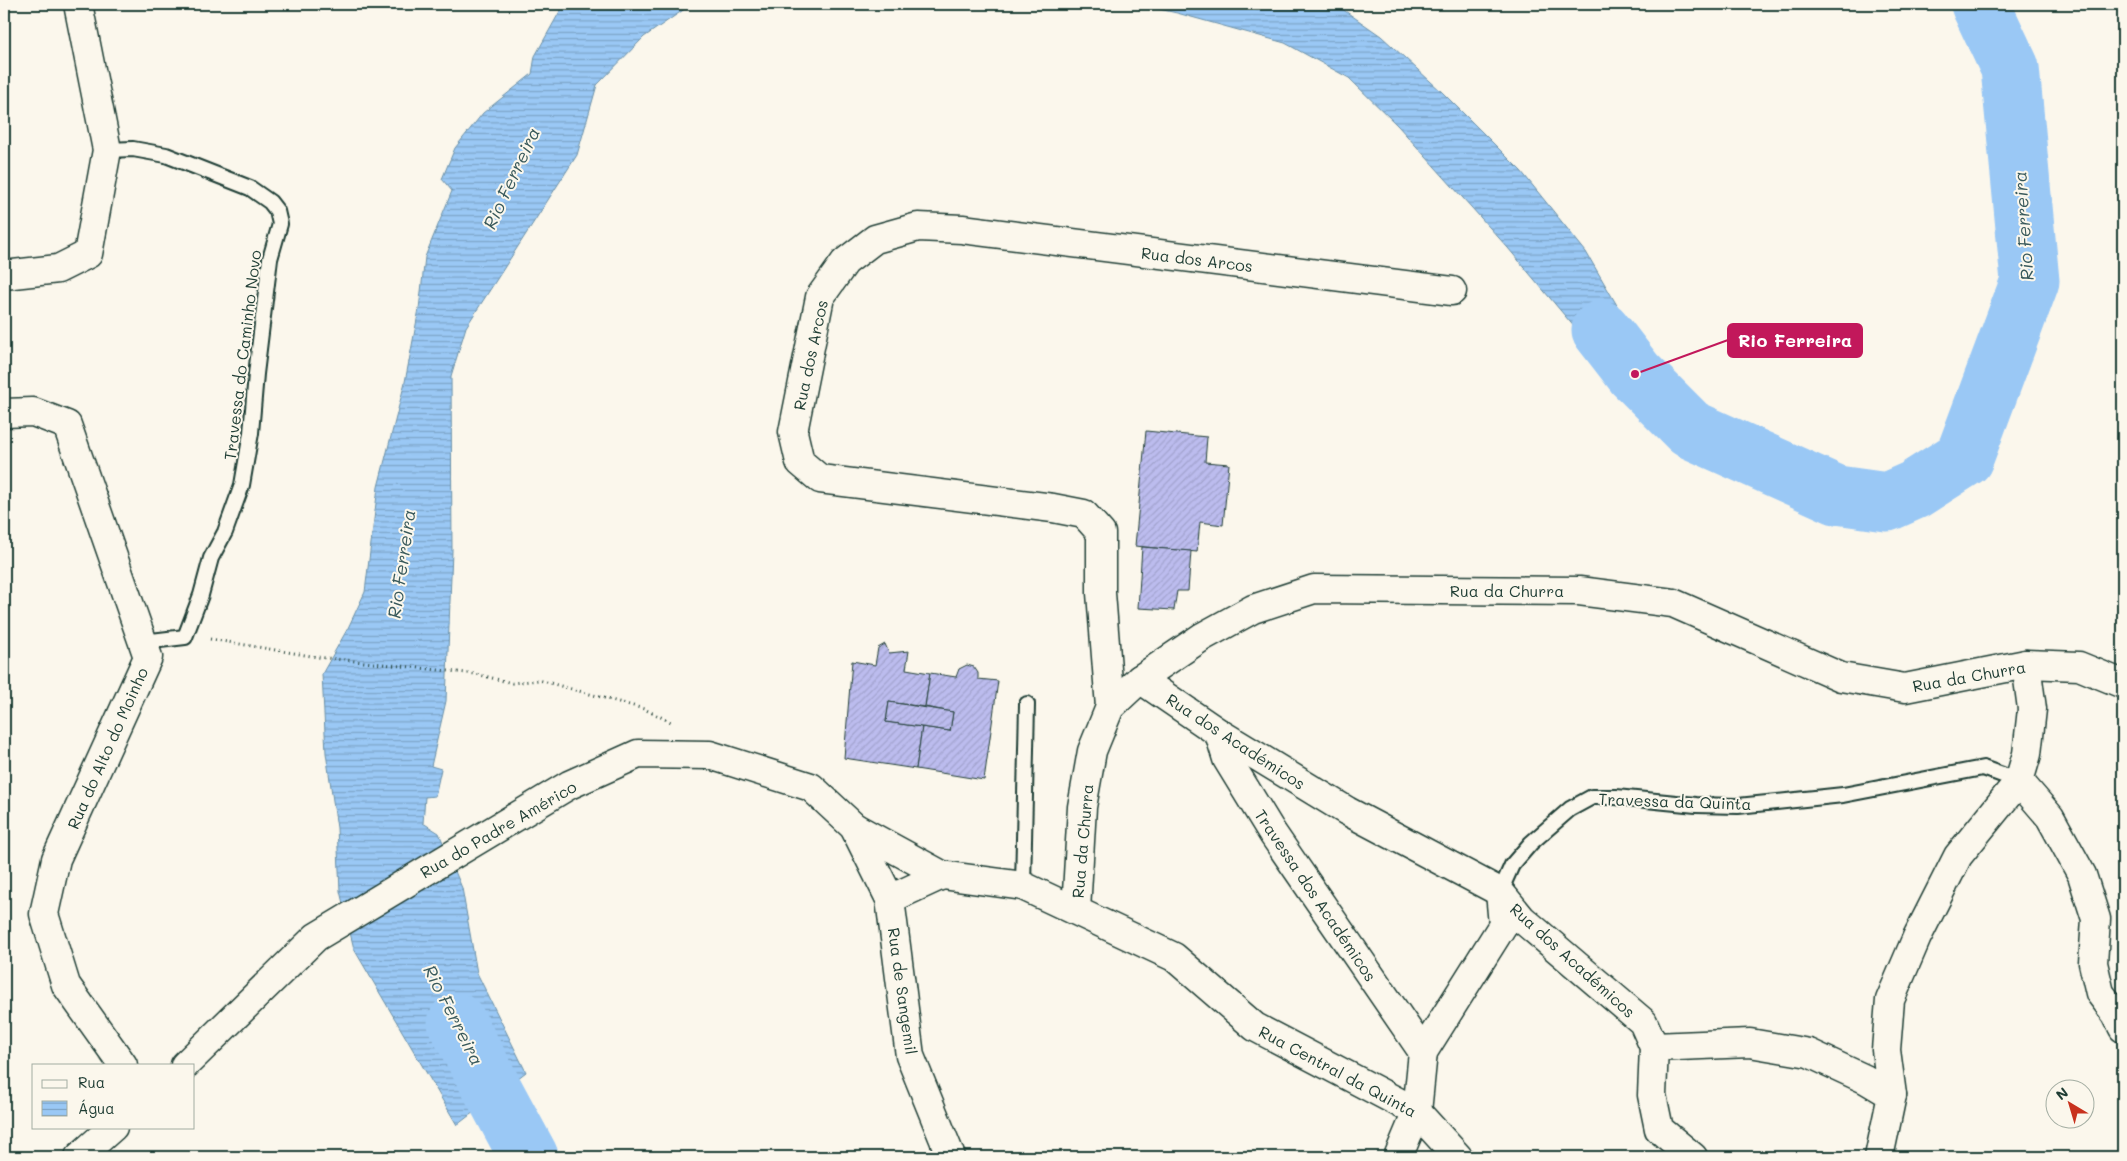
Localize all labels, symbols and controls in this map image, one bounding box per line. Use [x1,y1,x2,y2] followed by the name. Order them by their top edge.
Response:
[477,123,545,233] water label: Rio Ferreira
[2007,170,2039,282] water label: Rio Ferreira
[1140,242,1254,276] street label: Rua dos Arcos
[219,249,265,461] street label: Travessa do Caminho Novo
[788,298,832,412] street label: Rua dos Arcos
[1728,324,1862,357] callout: Rio Ferreira
[1738,328,1852,352] text: Rio Ferreira
[381,508,421,620] water label: Rio Ferreira
[1450,580,1564,601] street label: Rua da Churra
[1911,656,2027,696] street label: Rua da Churra
[62,664,152,832] street label: Rua do Alto do Moinho
[1163,688,1309,794] street label: Rua dos Académicos
[416,776,580,882] street label: Rua do Padre Américo
[1067,783,1097,899] street label: Rua da Churra
[1598,788,1752,814] street label: Travessa da Quinta
[1250,805,1382,985] street label: Travessa dos Académicos
[1506,898,1640,1022] street label: Rua dos Académicos
[884,926,922,1056] street label: Rua de Sangemil
[418,961,490,1069] water label: Rio Ferreira
[1255,1020,1421,1122] street label: Rua Central da Quinta
[32,1064,195,1128] legend
[78,1072,105,1092] text: Rua
[2044,1078,2094,1128] north arrow
[2052,1083,2072,1104] text: N
[78,1098,115,1118] text: Água

